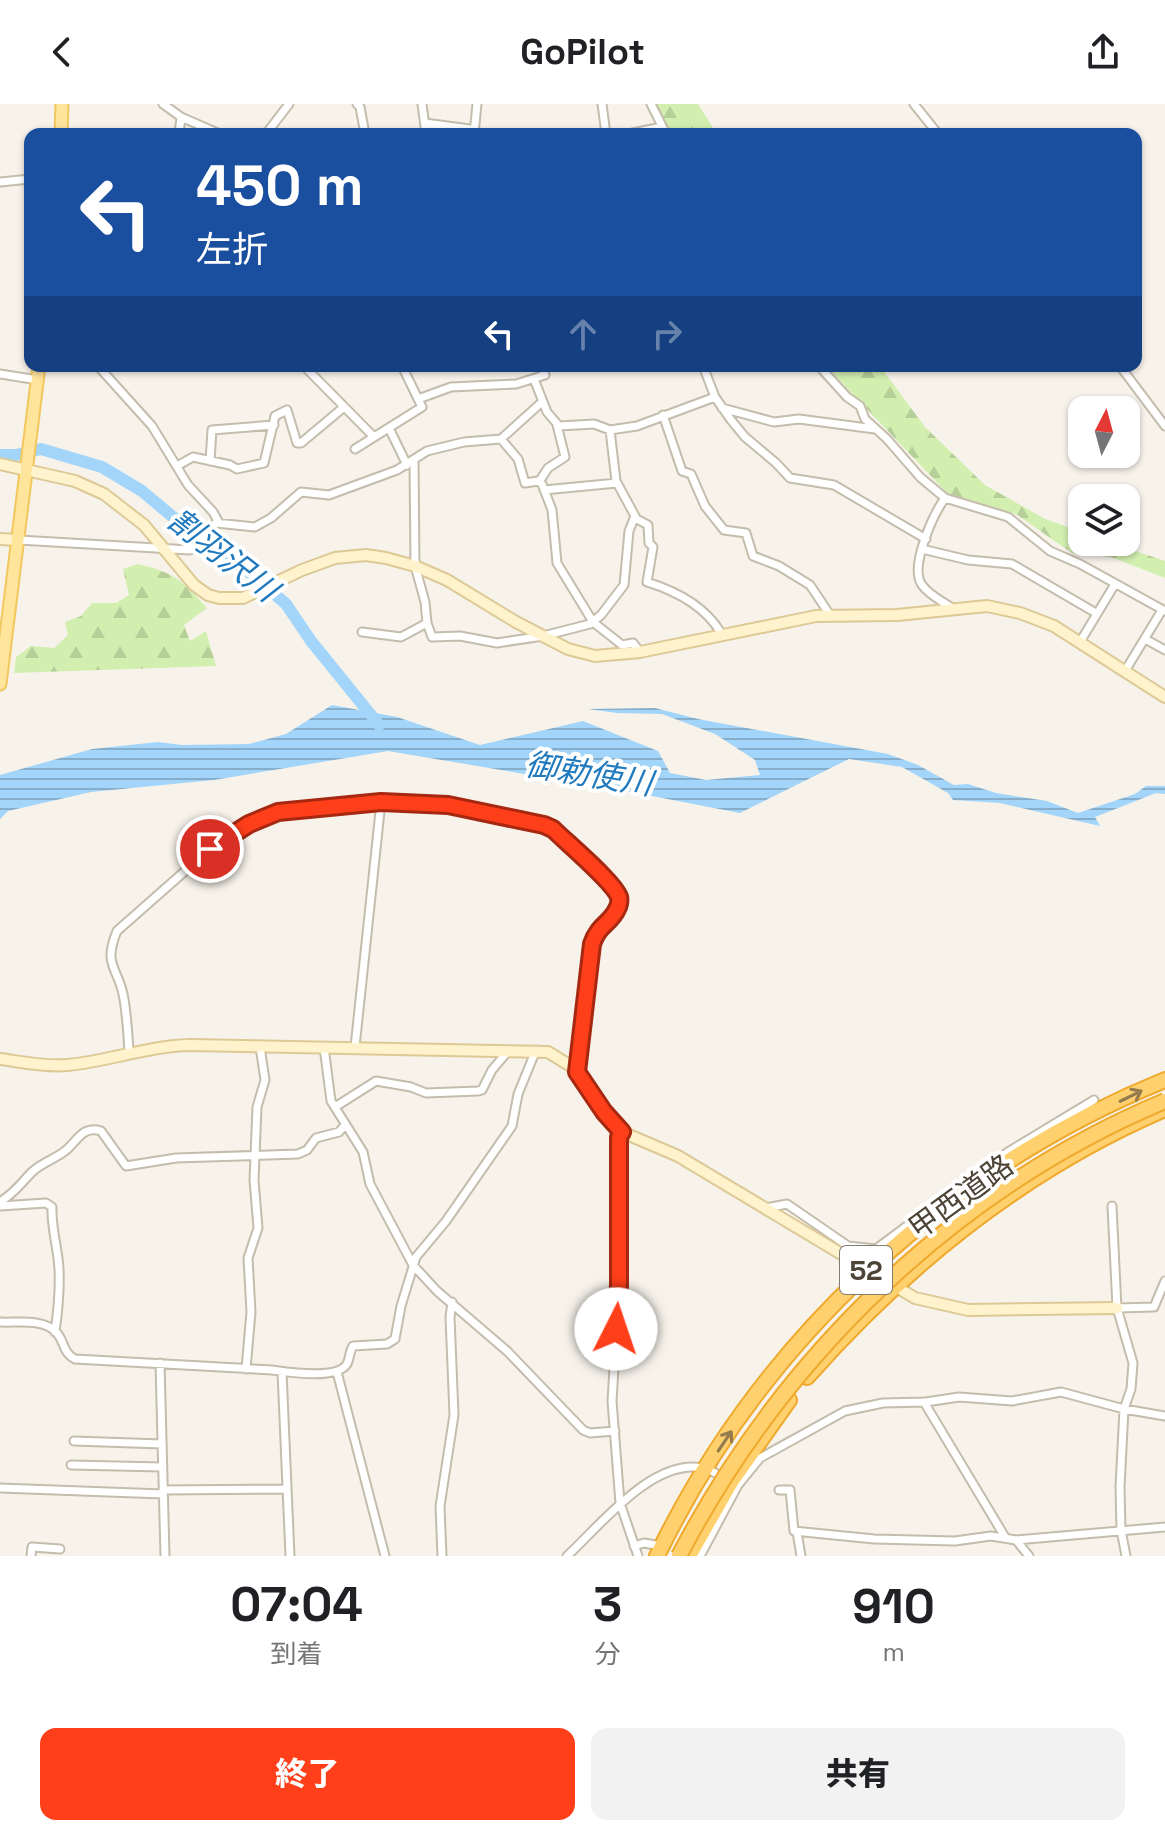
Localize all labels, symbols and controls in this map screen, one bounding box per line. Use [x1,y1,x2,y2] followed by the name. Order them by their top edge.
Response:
[520,29,645,75] text: GoPilot
[40,30,84,74] icon: back
[1081,30,1125,74] icon: share
[196,150,364,221] text: 450 m
[64,160,168,264] icon: left
[196,227,268,273] text: 左折
[477,312,521,356] icon: left
[561,312,605,356] icon: ahead
[645,312,689,356] icon: right
[1068,396,1140,468] north arrow
[1068,396,1140,556] map controls
[1068,484,1140,556] button: layers
[160,500,288,612] water label: 割羽沢川
[523,744,658,804] water label: 御勅使川
[176,815,244,883] pin
[188,827,232,871] icon: arrive
[1118,1087,1142,1103] one-way arrow
[901,1146,1021,1248] street label: 甲西道路
[840,1246,892,1294] road number: 52
[574,1287,658,1371] position arrow
[717,1430,733,1452] one-way arrow
[230,1574,363,1635] text: 07:04
[593,1574,622,1635] text: 3
[852,1576,935,1637] text: 910
[882,1635,905,1669] text: m
[270,1637,323,1671] text: 到着
[595,1637,621,1671] text: 分
[40,1728,575,1820] button: 終了
[591,1728,1125,1820] button: 共有

